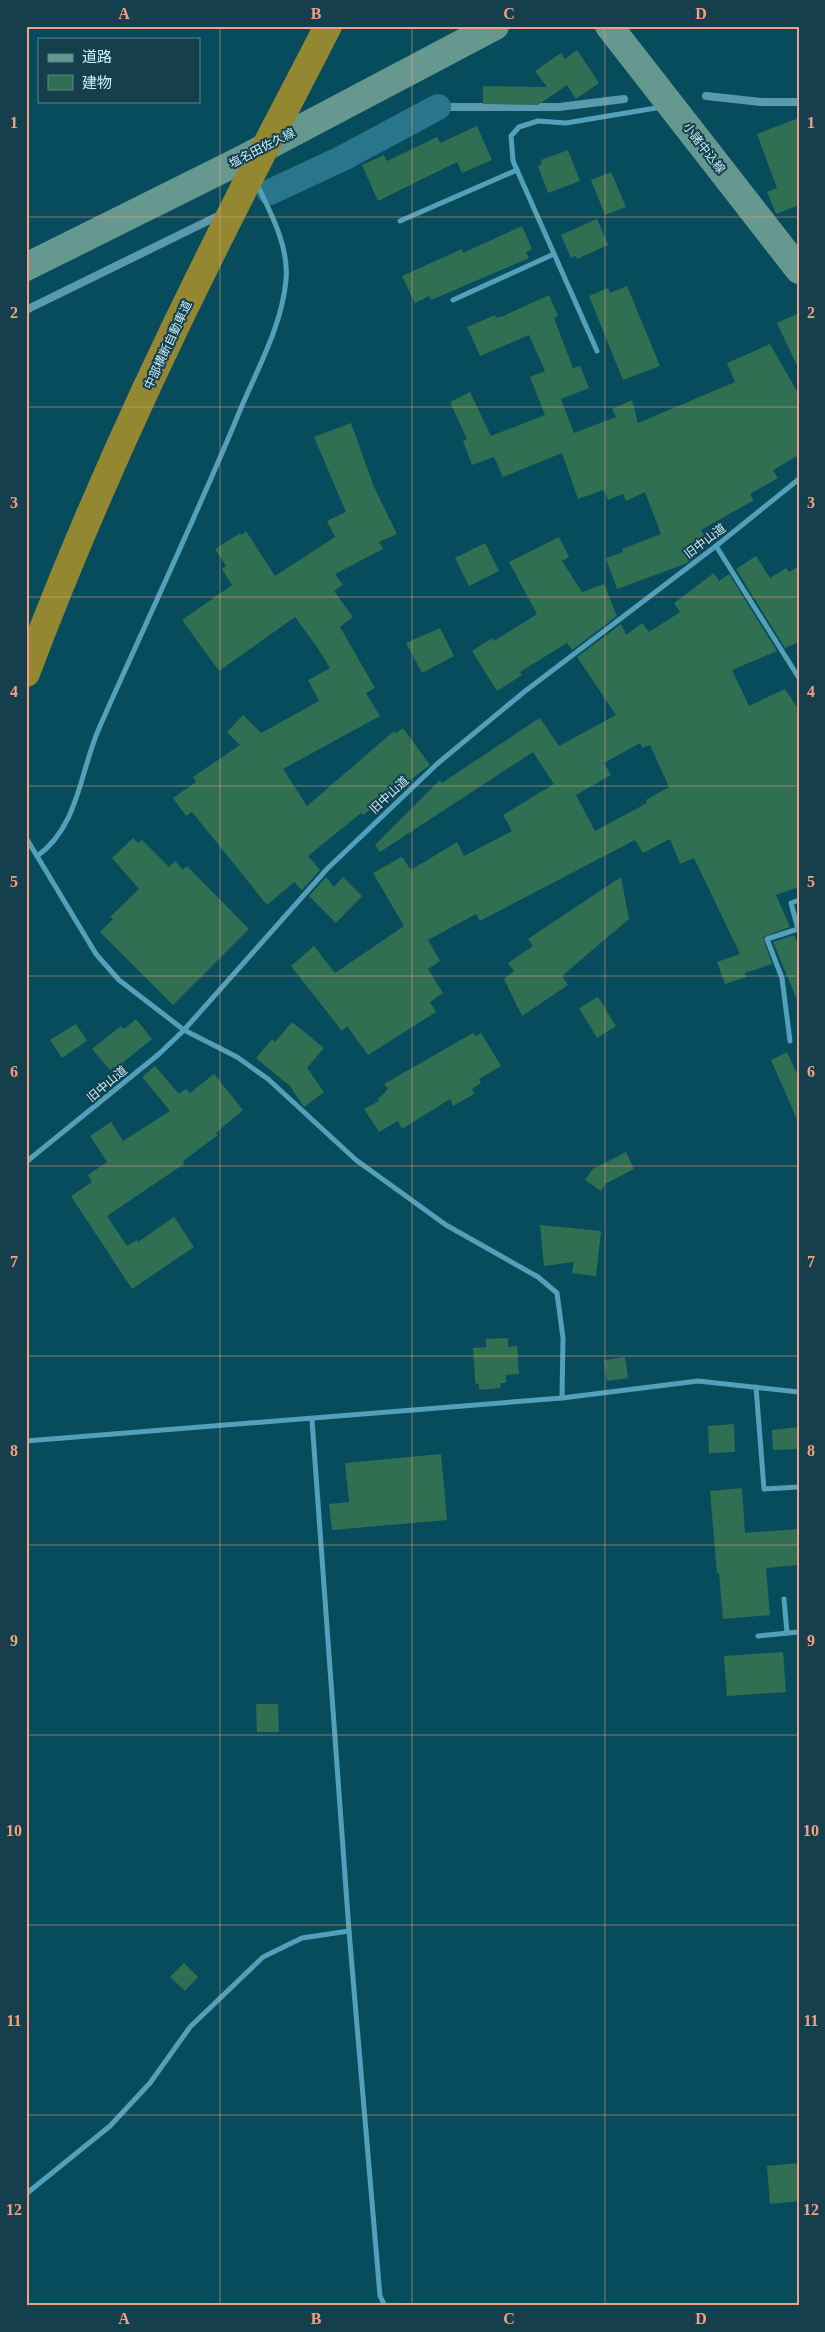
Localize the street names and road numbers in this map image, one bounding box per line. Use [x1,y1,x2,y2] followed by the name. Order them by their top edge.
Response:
[680,120,728,176] street label: 小諸中込線
[227,125,297,171] street label: 塩名田佐久線
[141,299,195,391] street label: 中部横断自動車道
[682,521,728,561] street label: 旧中山道
[367,774,411,816] street label: 旧中山道
[84,1063,130,1105] street label: 旧中山道

